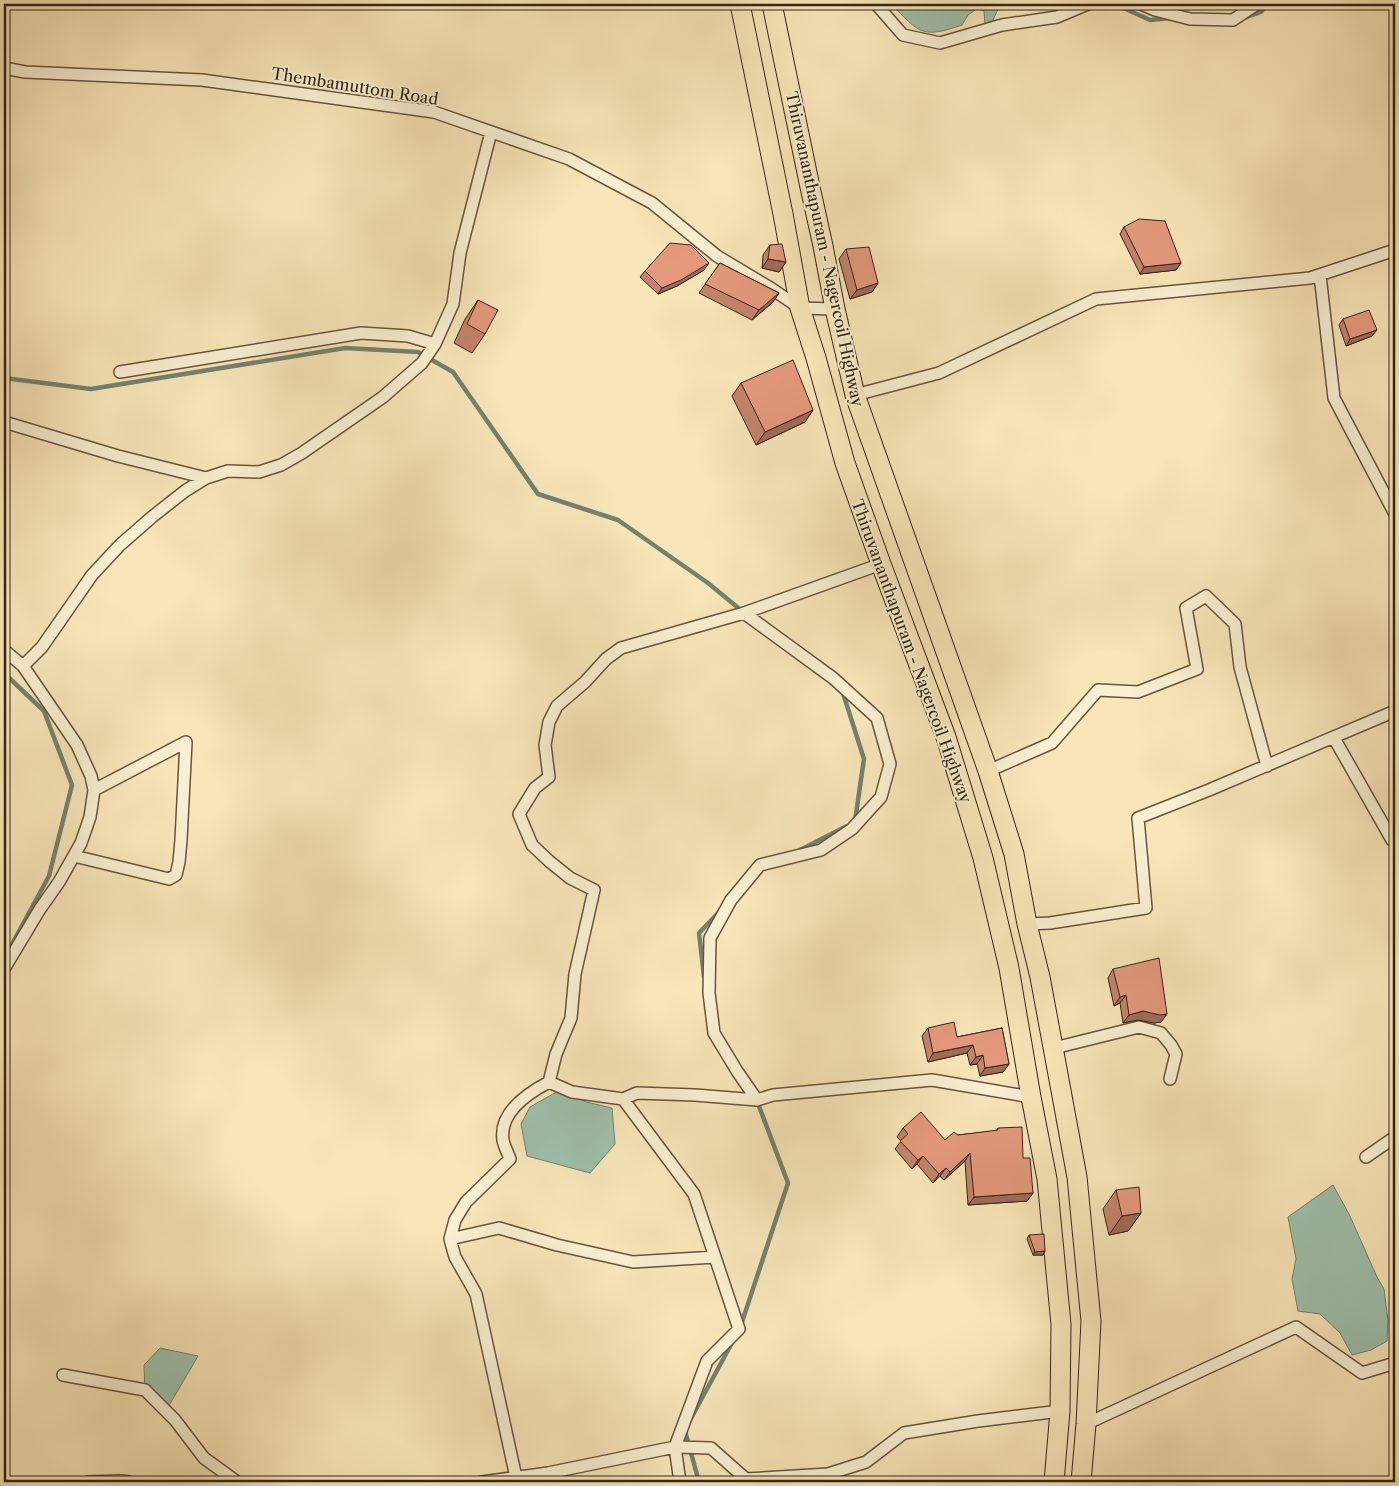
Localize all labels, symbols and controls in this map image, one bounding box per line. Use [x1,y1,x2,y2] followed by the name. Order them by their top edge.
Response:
[270,63,440,109] street label: Thembamuttom Road
[782,90,868,409] street label: Thiruvananthapuram - Nagercoil Highway
[848,496,977,807] street label: Thiruvananthapuram - Nagercoil Highway

